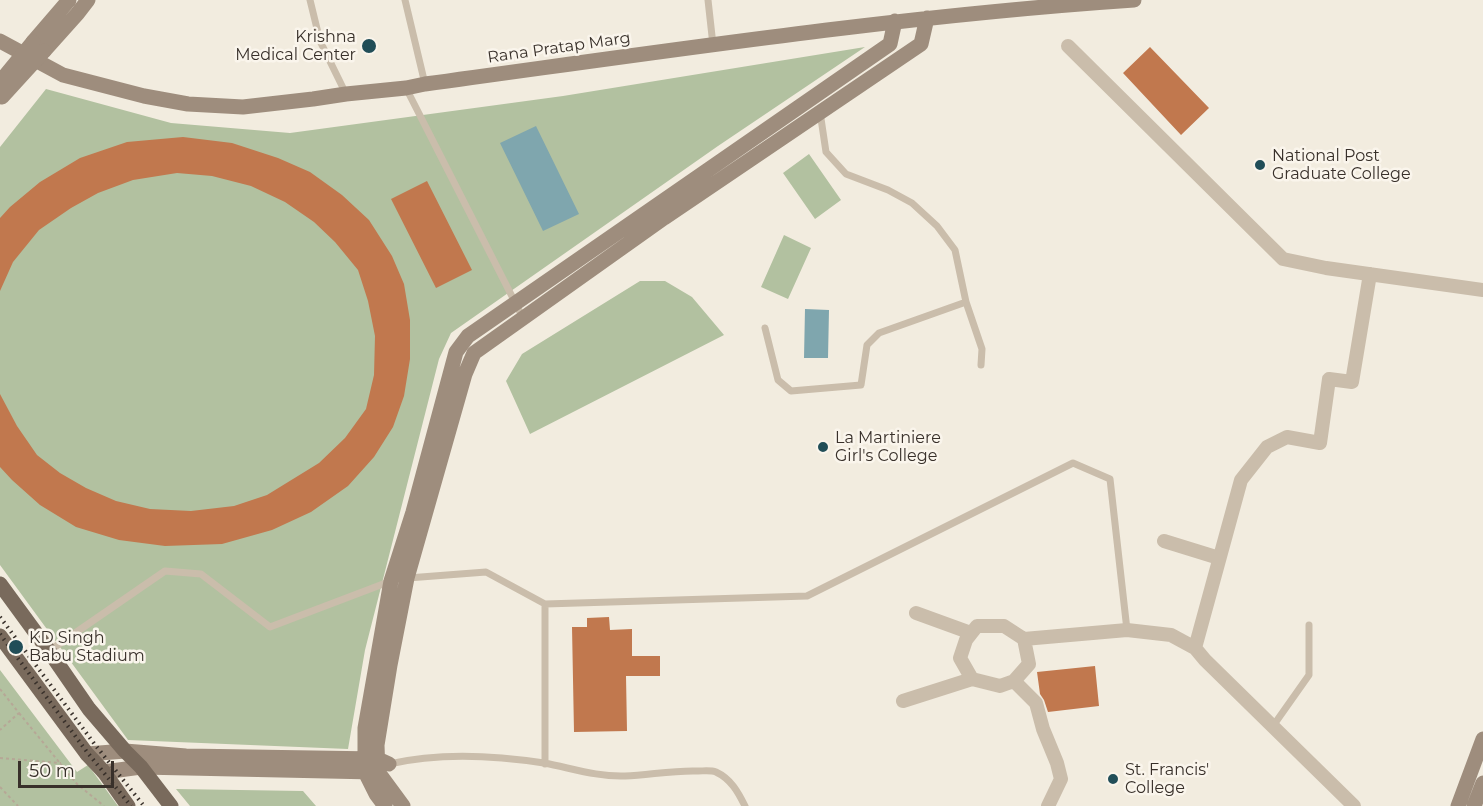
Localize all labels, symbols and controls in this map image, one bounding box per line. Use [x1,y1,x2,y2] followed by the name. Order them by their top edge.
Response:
[235,27,356,65] place label: Krishna Medical Center
[486,28,632,68] street label: Rana Pratap Marg
[360,37,378,55] marker: Krishna Medical Center
[1272,146,1411,184] place label: National Post Graduate College
[1253,158,1267,172] marker: National Post Graduate College
[835,428,941,466] place label: La Martiniere Girl's College
[816,440,830,454] marker: La Martiniere Girl's College
[29,628,145,666] place label: KD Singh Babu Stadium
[7,638,25,656] marker: KD Singh Babu Stadium
[21,749,117,787] scale bar
[29,760,75,782] text: 50 m
[1125,760,1209,798] place label: St. Francis' College
[1106,772,1120,786] marker: St. Francis' College

